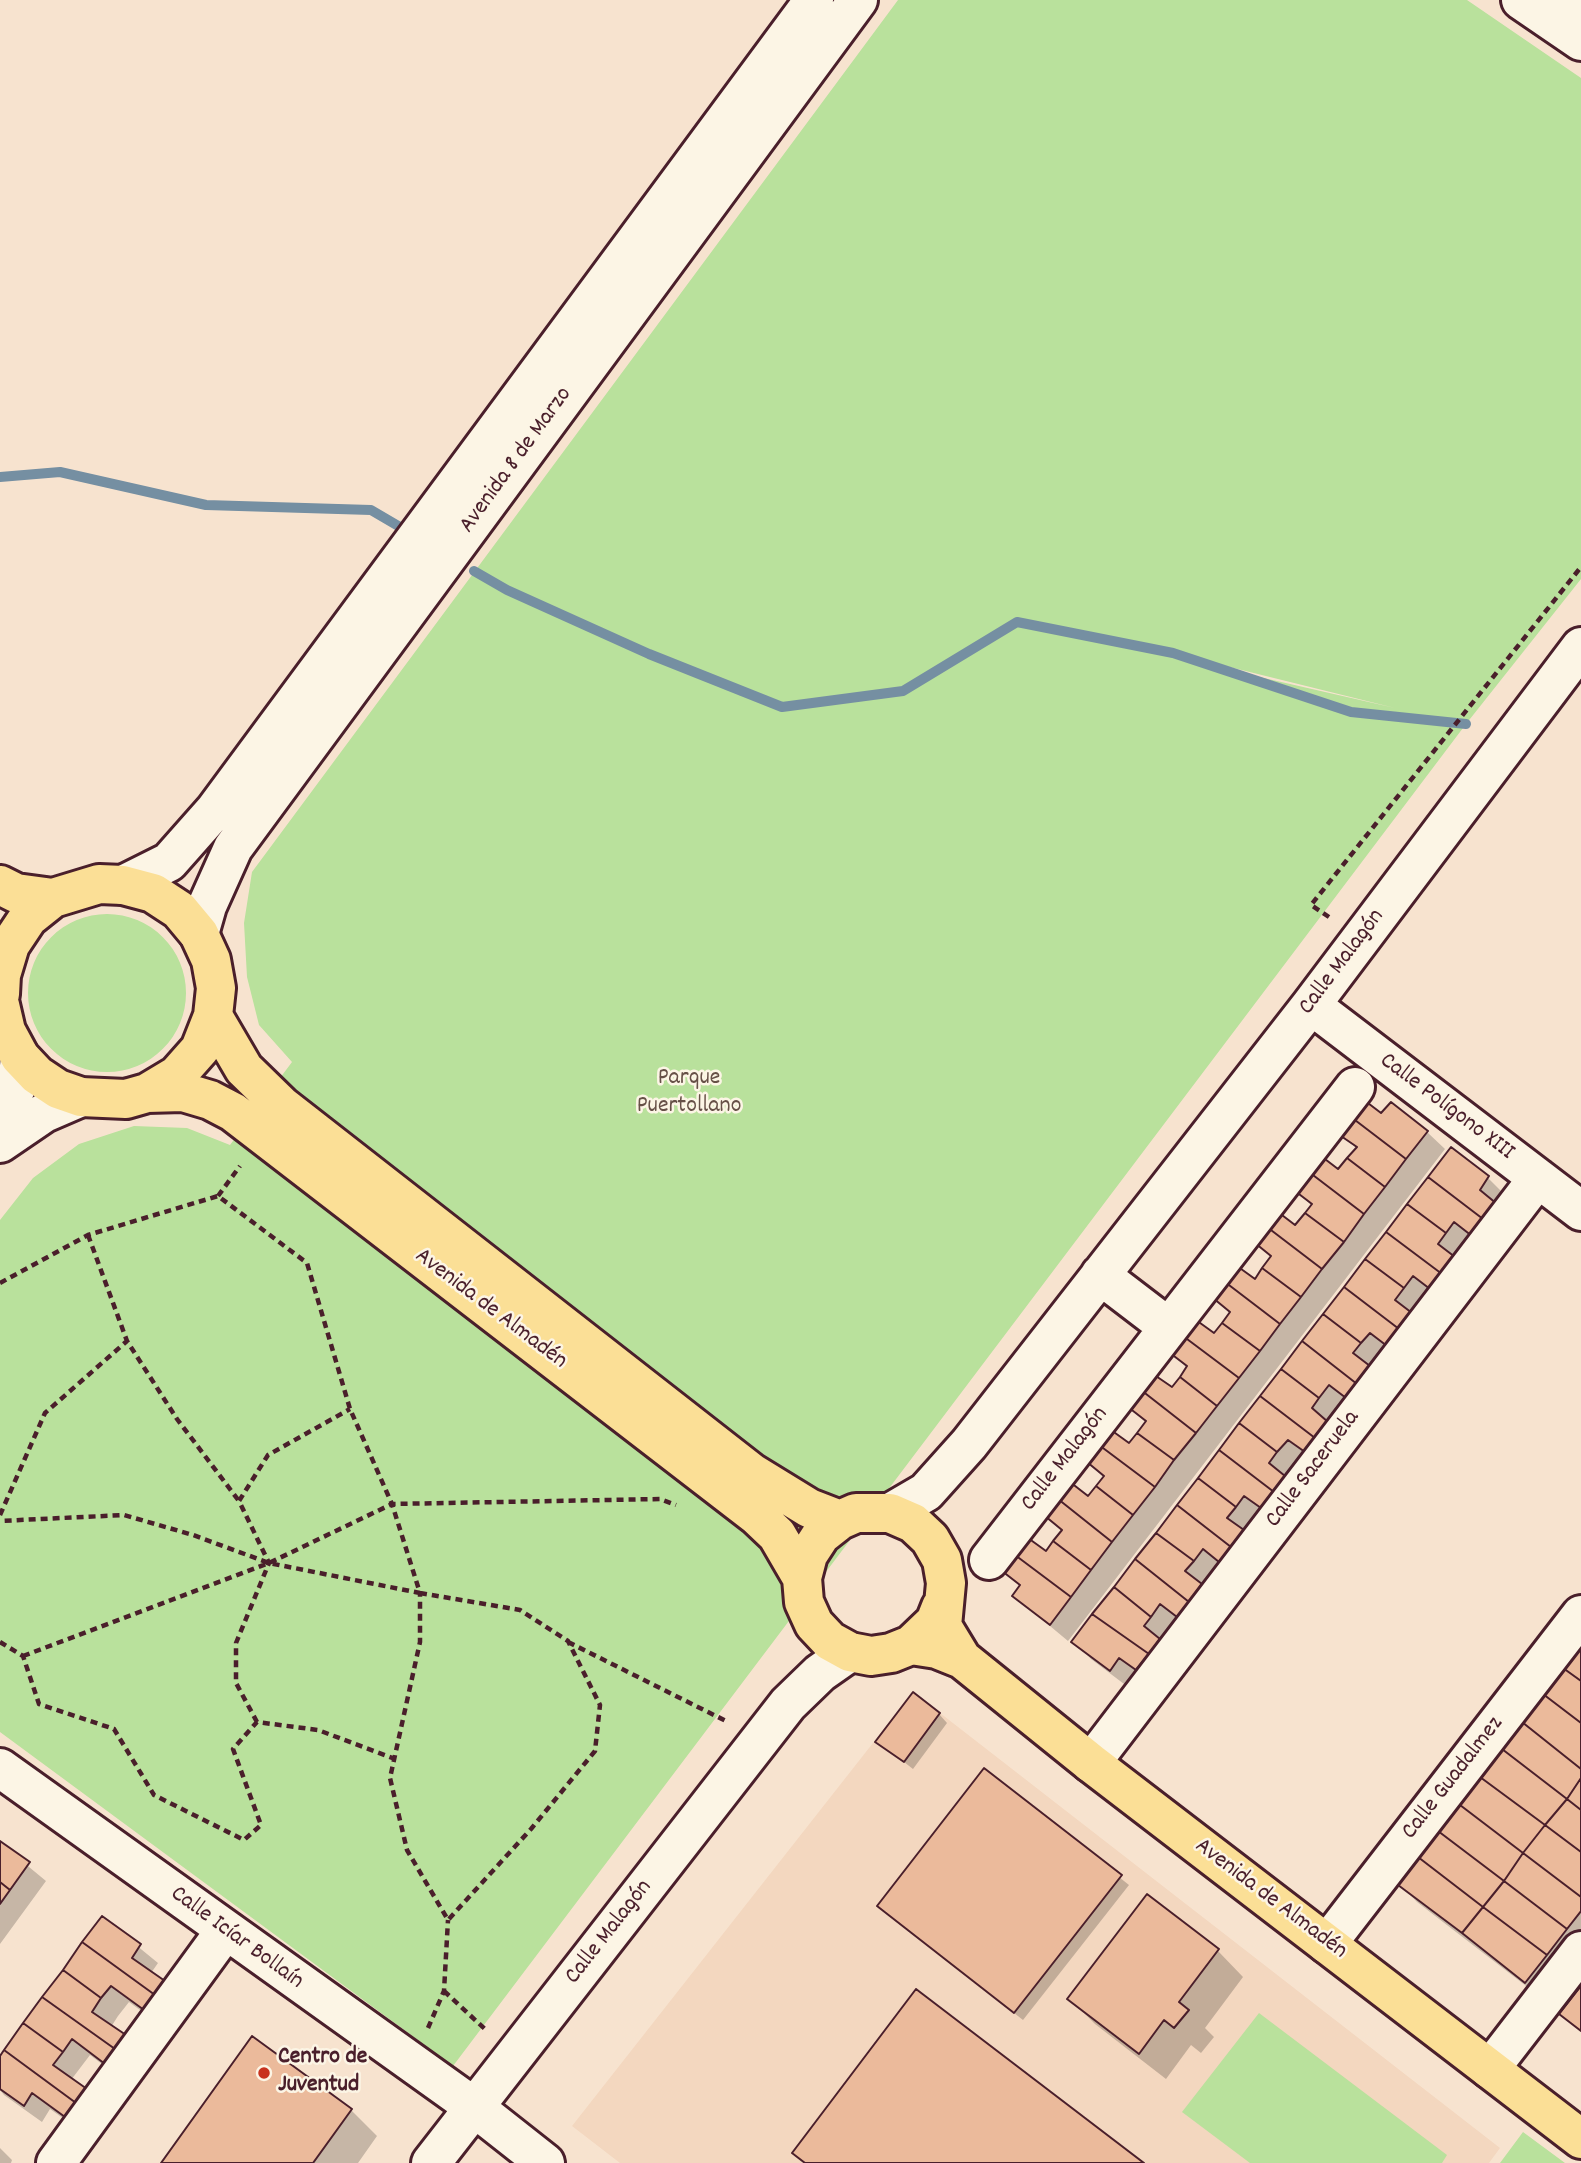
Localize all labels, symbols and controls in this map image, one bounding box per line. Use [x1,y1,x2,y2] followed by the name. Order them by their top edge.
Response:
[454,382,580,540] street label: Avenida 8 de Marzo
[1294,904,1392,1022] street label: Calle Malagón
[1373,1048,1519,1168] street label: Calle Polígono XIII
[637,1066,741,1122] park label: Parque Puertollano
[408,1243,572,1377] street label: Avenida de Almadén
[1016,1402,1116,1518] street label: Calle Malagón
[1261,1406,1367,1534] street label: Calle Saceruela
[1397,1712,1511,1846] street label: Calle Guadalmez
[1188,1833,1352,1967] street label: Avenida de Almadén
[560,1875,660,1991] street label: Calle Malagón
[164,1881,308,1997] street label: Calle Icíar Bollaín
[278,2045,367,2101] place label: Centro de Juventud
[256,2065,272,2081] marker: Centro de Juventud

